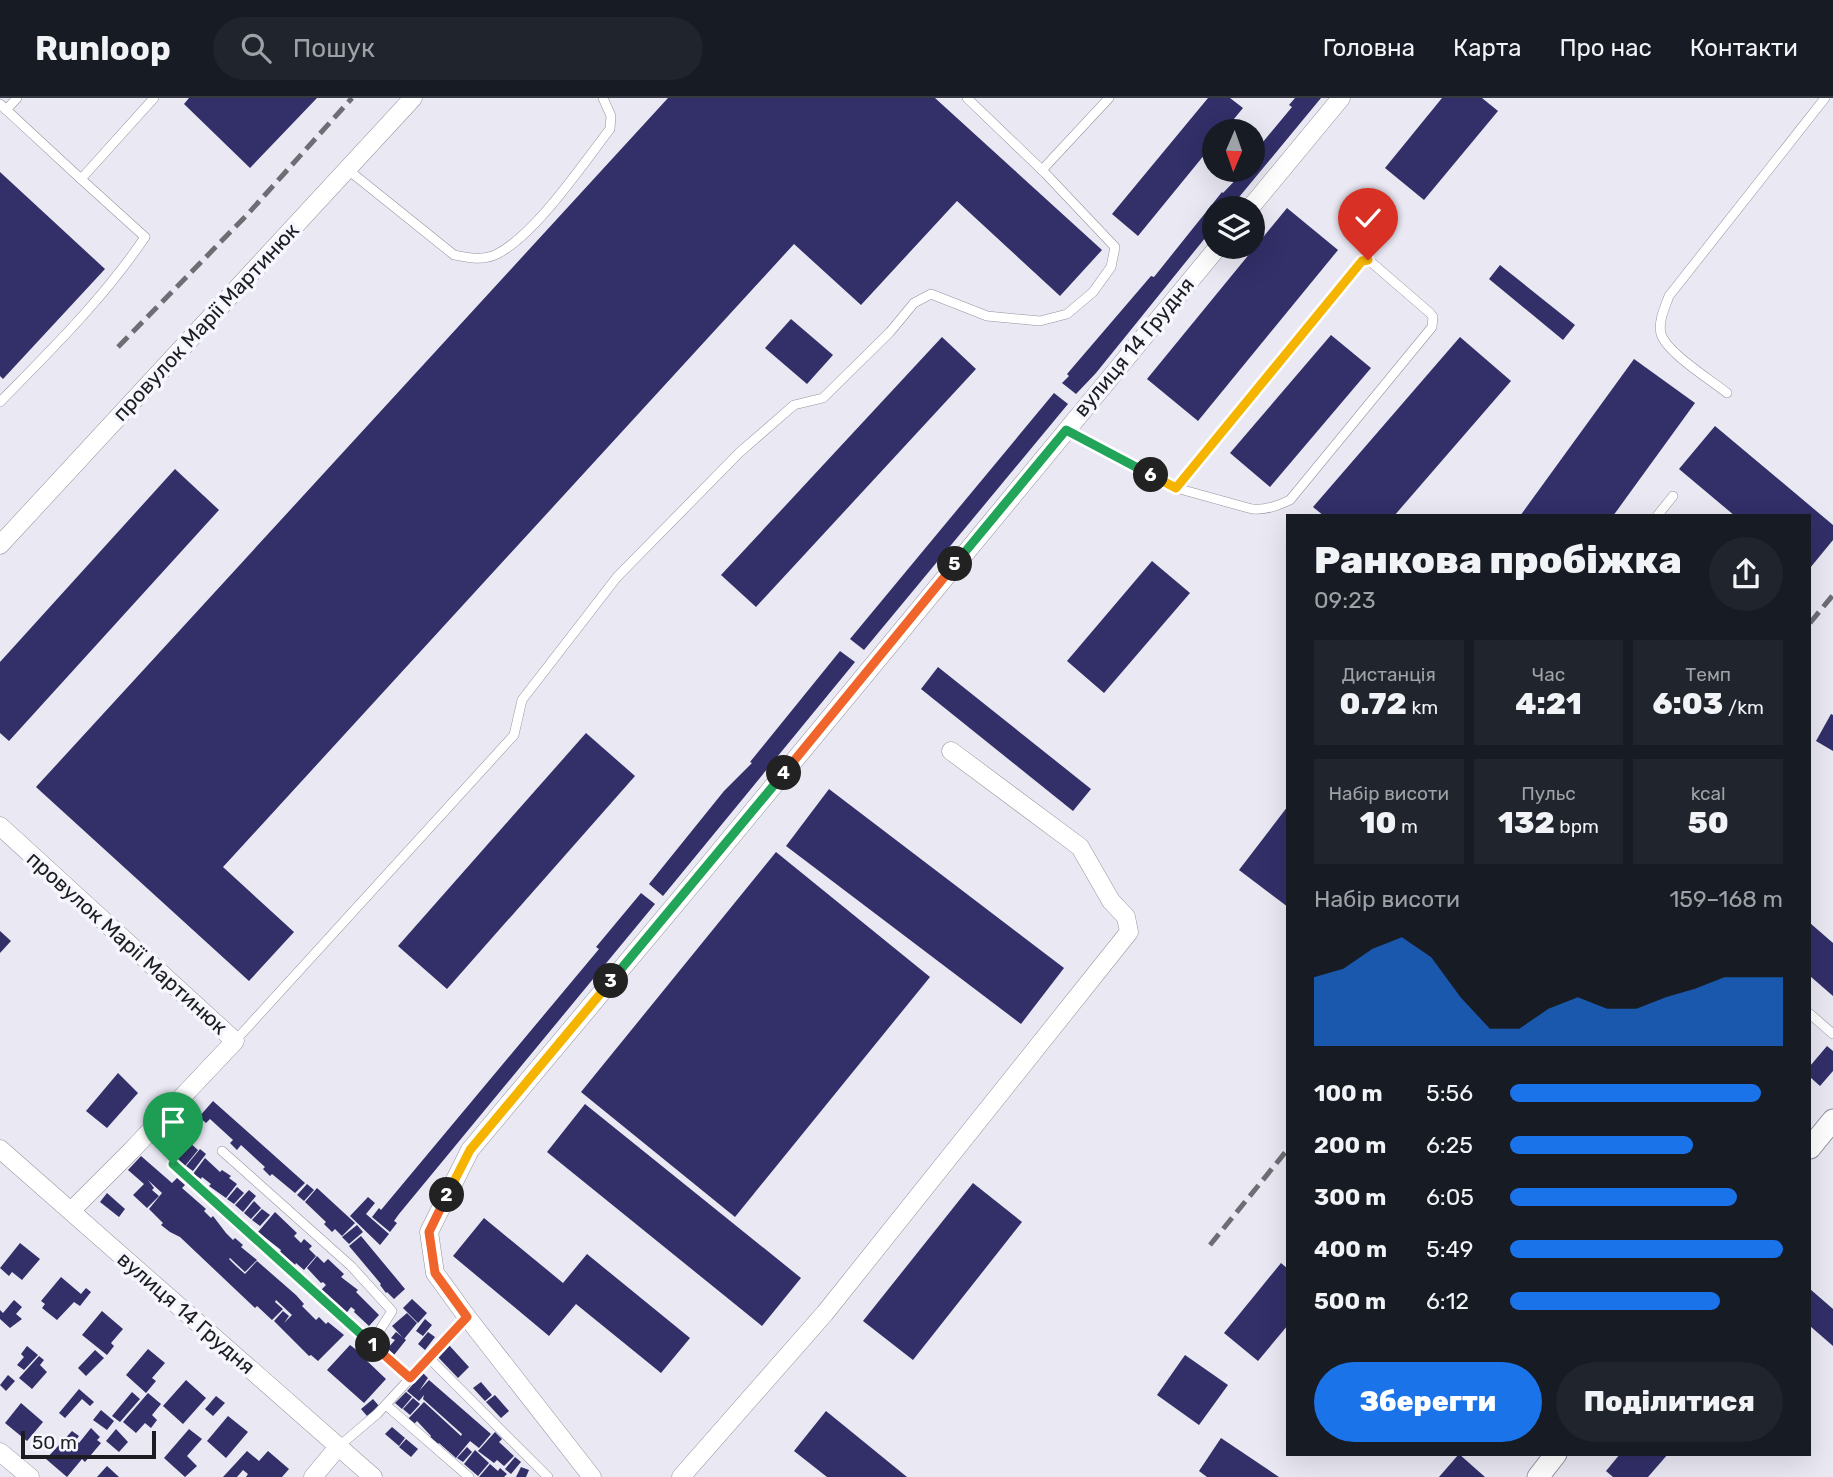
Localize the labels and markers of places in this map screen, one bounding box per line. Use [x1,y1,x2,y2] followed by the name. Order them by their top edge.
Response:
[1338,188,1398,260] pin
[1134,458,1168,492] pin: 6
[937,546,972,582] pin: 5
[766,756,802,790] pin: 4
[594,964,628,998] pin: 3
[143,1092,203,1164] pin
[430,1178,464,1212] pin: 2
[356,1328,390,1362] pin: 1

